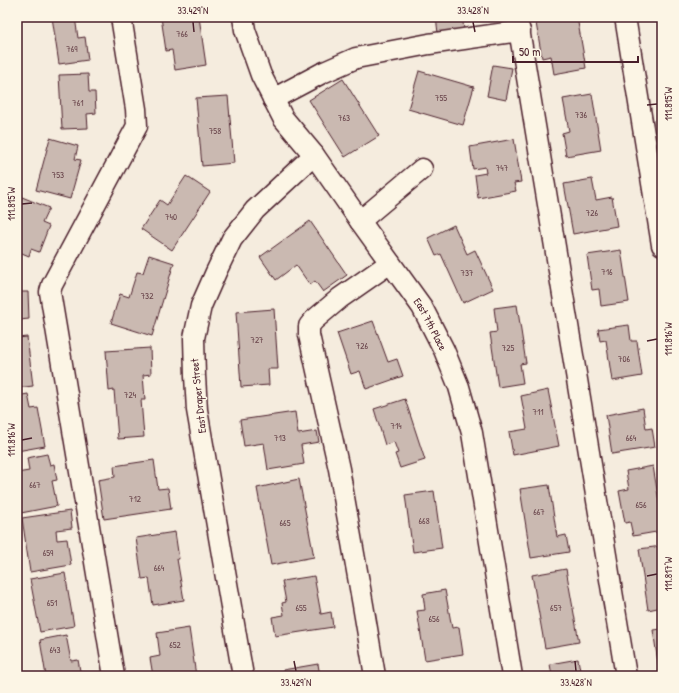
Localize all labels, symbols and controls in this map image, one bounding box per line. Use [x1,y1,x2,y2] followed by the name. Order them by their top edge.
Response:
[178,4,208,17] text: 33.429°N
[457,4,489,17] text: 33.428°N
[176,28,188,40] house number: 766
[513,38,638,64] scale bar
[66,43,78,55] house number: 769
[519,43,540,60] text: 50 m
[662,86,675,121] text: 111.815°W
[435,92,447,104] house number: 755
[72,97,84,109] house number: 761
[575,109,587,121] house number: 736
[338,112,350,124] house number: 763
[209,125,221,137] house number: 758
[496,162,509,174] house number: 747
[52,169,64,181] house number: 753
[5,186,18,221] text: 111.815°W
[586,207,599,219] house number: 726
[165,211,177,223] house number: 740
[601,266,613,278] house number: 716
[461,267,474,279] house number: 737
[141,290,154,302] house number: 732
[411,295,450,353] street label: East 7th Place
[662,321,675,356] text: 111.816°W
[250,334,264,346] house number: 727
[356,340,369,352] house number: 726
[502,342,514,354] house number: 725
[618,353,630,365] house number: 706
[187,358,209,434] street label: East Draper Street
[124,389,137,401] house number: 724
[533,406,544,418] house number: 711
[390,420,402,432] house number: 714
[5,422,18,457] text: 111.816°W
[274,432,286,444] house number: 713
[626,432,637,444] house number: 664
[29,479,41,491] house number: 667
[129,493,142,505] house number: 712
[636,499,647,511] house number: 656
[533,506,545,518] house number: 667
[418,515,430,527] house number: 668
[280,517,291,529] house number: 665
[43,547,54,559] house number: 659
[662,556,675,591] text: 111.817°W
[154,562,165,574] house number: 664
[47,597,57,609] house number: 651
[295,602,307,614] house number: 655
[550,602,562,614] house number: 657
[429,613,440,625] house number: 656
[169,639,182,651] house number: 652
[50,644,61,656] house number: 643
[281,676,311,689] text: 33.429°N
[560,676,592,689] text: 33.428°N

